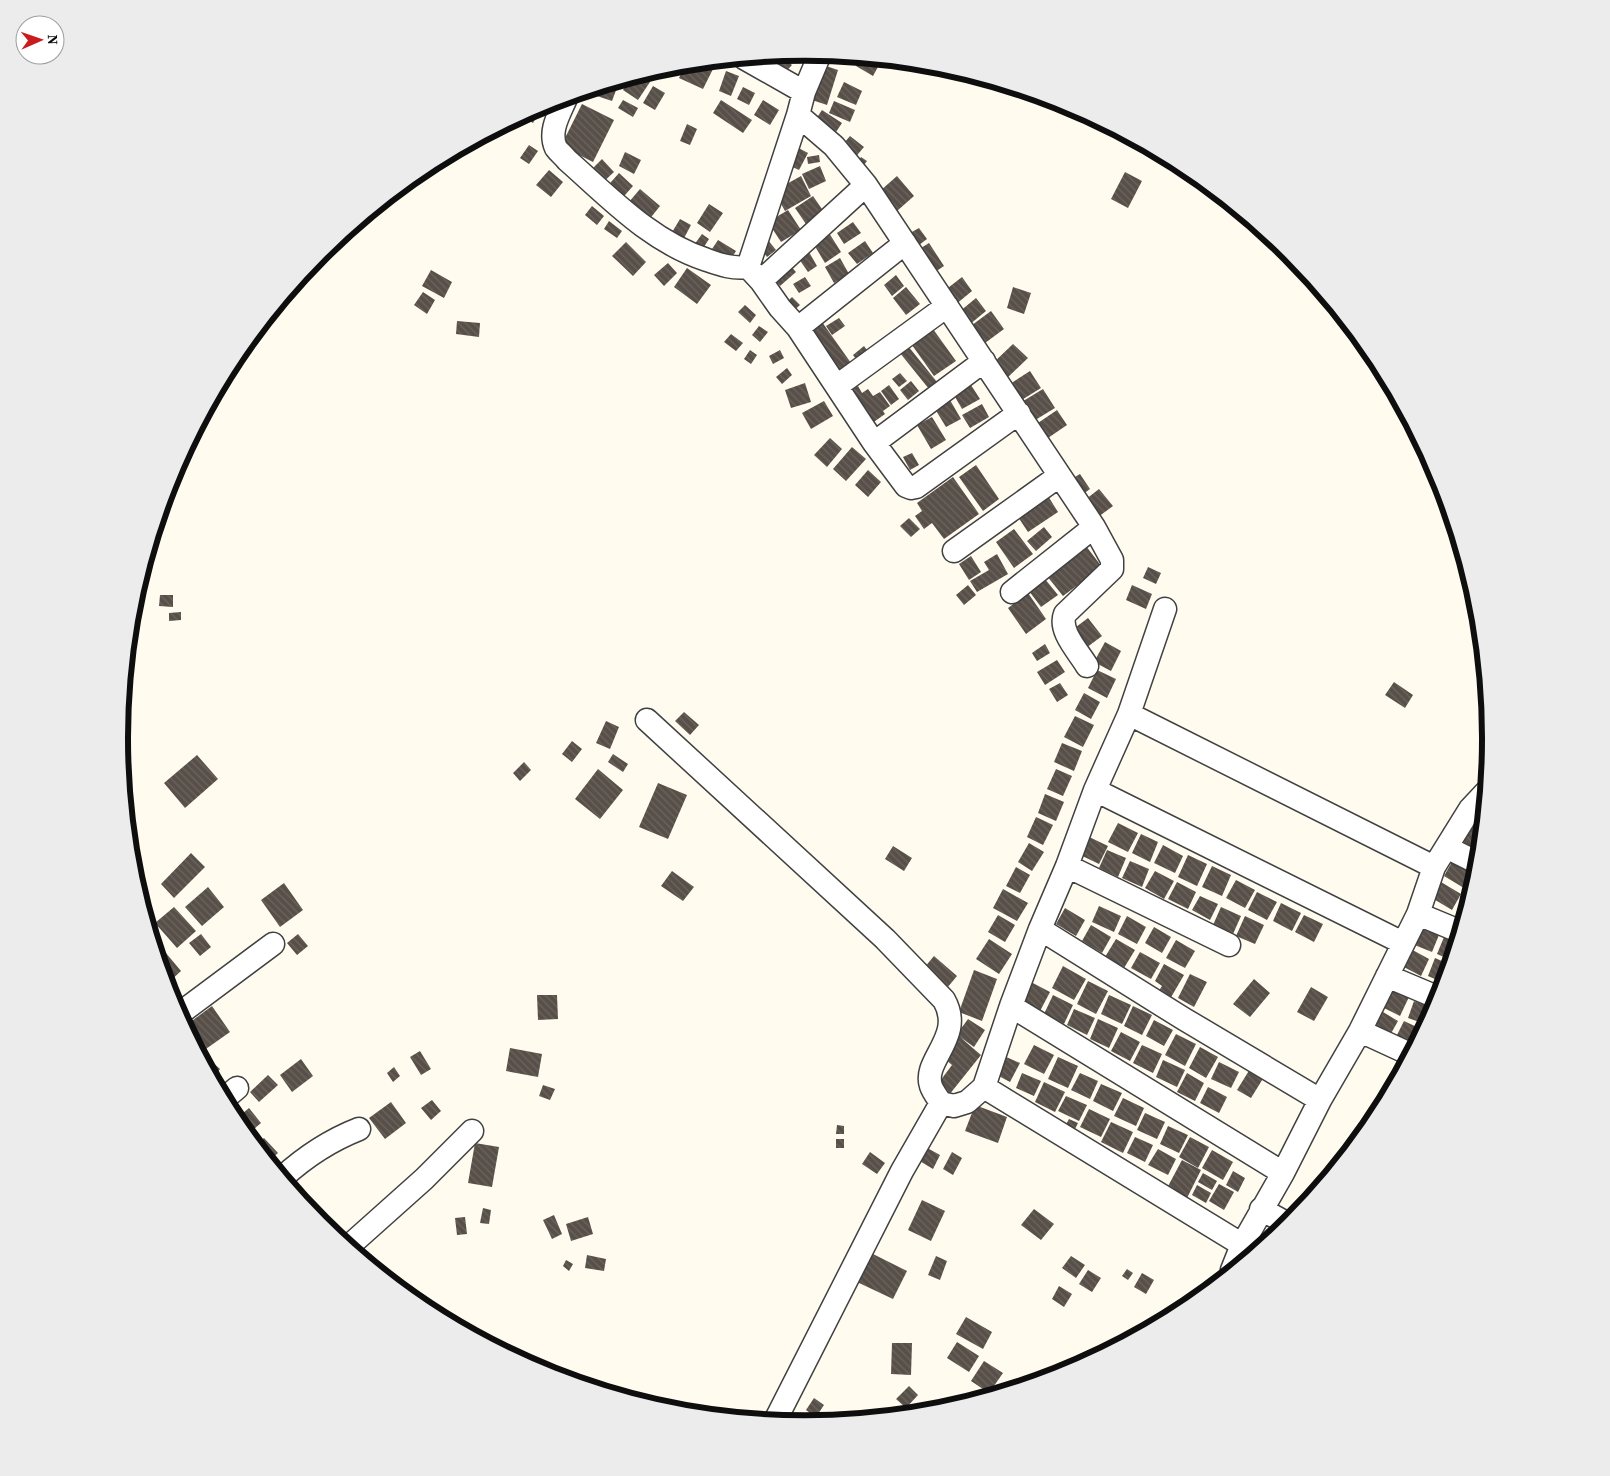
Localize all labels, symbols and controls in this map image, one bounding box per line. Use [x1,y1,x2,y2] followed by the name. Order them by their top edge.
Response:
[15,15,65,65] north arrow
[43,34,63,45] text: N

